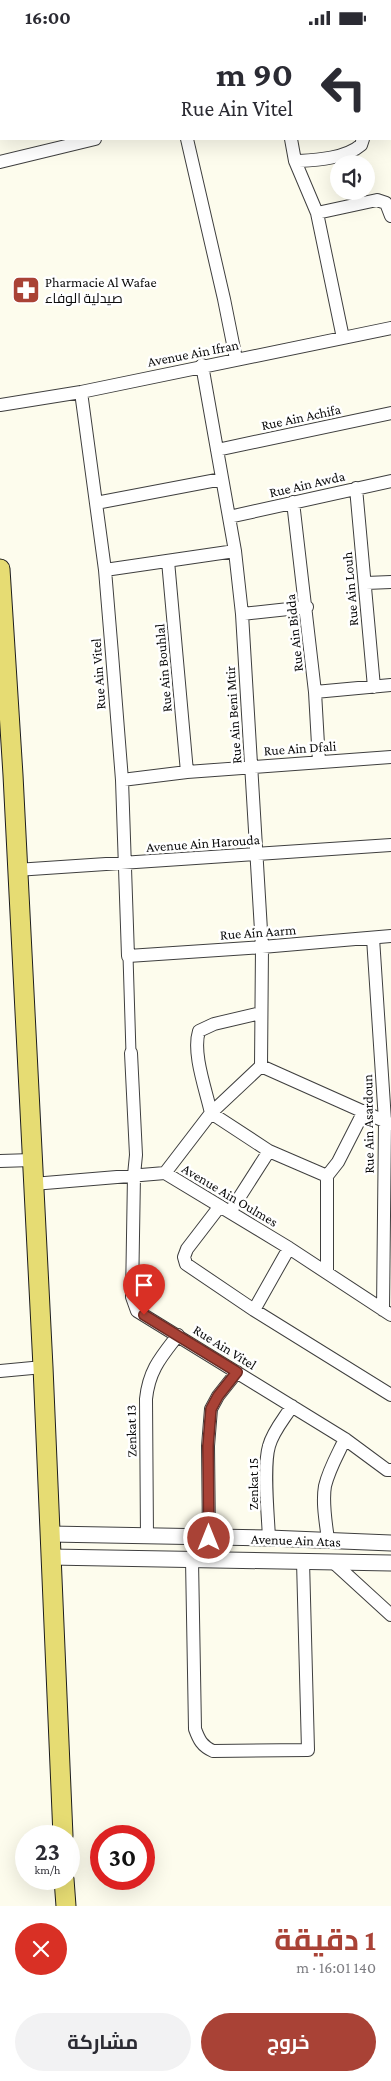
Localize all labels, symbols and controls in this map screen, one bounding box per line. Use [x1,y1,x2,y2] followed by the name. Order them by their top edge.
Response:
[25,7,71,28] text: 16:00
[216,55,293,94] text: 90 m
[311,55,376,120] icon: left
[181,96,293,121] text: Rue Ain Vitel
[330,155,375,200] map controls
[330,155,375,200] button: sound
[45,274,157,306] place label: Pharmacie Al Wafae صيدلية الوفاء
[11,275,41,305] pharmacy icon: Pharmacie Al Wafae صيدلية الوفاء
[146,336,240,370] street label: Avenue Ain Ifran
[260,401,343,433] street label: Rue Ain Achifa
[268,467,347,500] street label: Rue Ain Awda
[339,551,361,627] street label: Rue Ain Louh
[282,593,306,673] street label: Rue Ain Bidda
[151,623,175,713] street label: Rue Ain Bouhlal
[88,638,108,710] street label: Rue Ain Vitel
[222,666,244,764] street label: Rue Ain Beni Mtir
[263,737,337,759] street label: Rue Ain Dfali
[145,831,261,855] street label: Avenue Ain Harouda
[219,921,297,943] street label: Rue Ain Aarm
[359,1074,377,1174] street label: Rue Ain Asardoun
[179,1160,281,1230] street label: Avenue Ain Oulmes
[123,1264,165,1315] pin
[130,1271,158,1299] icon: arrive
[191,1321,260,1373] street label: Rue Ain Vitel
[123,1405,139,1457] street label: Zenkat 13
[245,1458,261,1510] street label: Zenkat 15
[182,1511,234,1563] position arrow
[251,1530,341,1550] street label: Avenue Ain Atas
[90,1825,155,1890] speed limit sign: 30
[35,1838,60,1865] text: 23
[35,1863,60,1877] text: km/h
[15,1923,67,1975] button: close
[274,1923,376,1956] text: 1 دقيقة
[296,1959,376,1976] text: 140 m · 16:01
[15,2013,191,2071] button: مشاركة
[201,2013,376,2071] button: خروج

